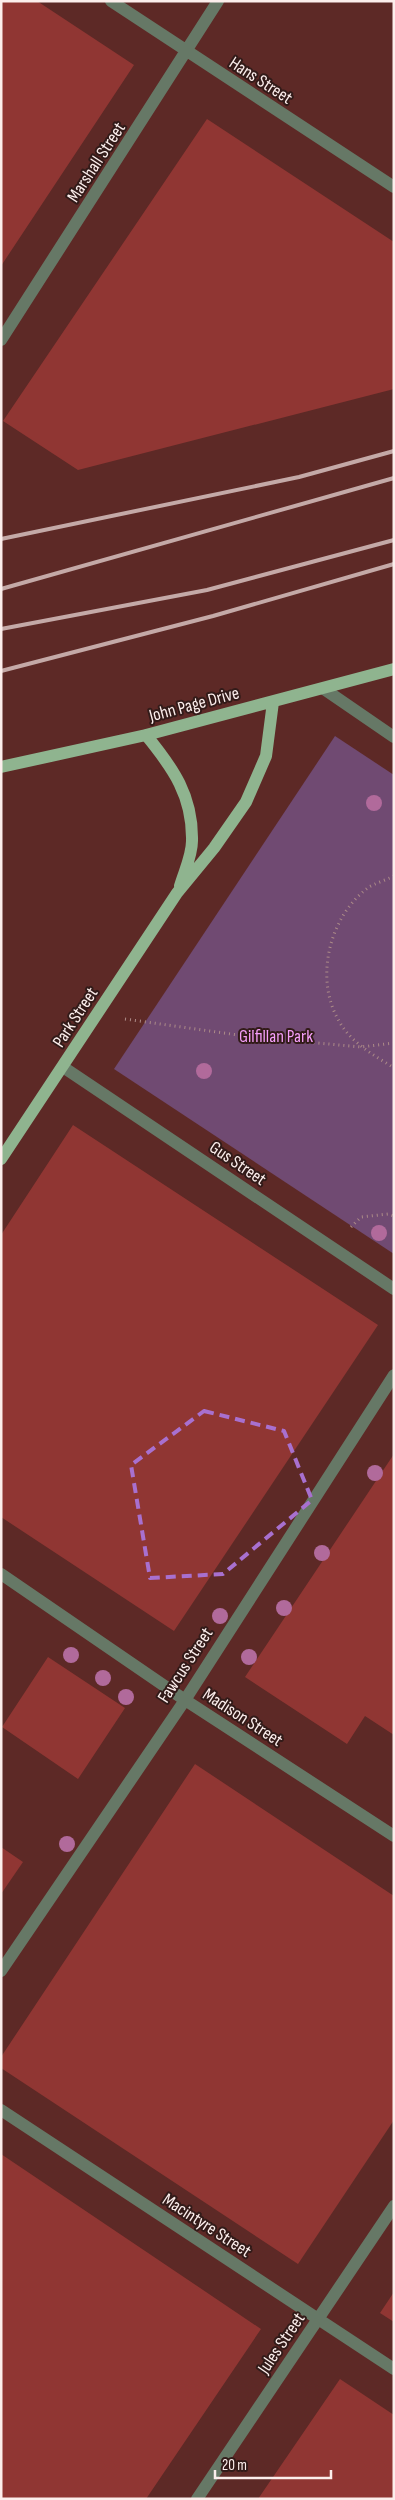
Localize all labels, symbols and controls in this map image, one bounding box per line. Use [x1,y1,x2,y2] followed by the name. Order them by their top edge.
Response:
[225,52,297,109] street label: Hans Street
[63,118,130,206] street label: Marshall Street
[146,682,241,727] street label: John Page Drive
[48,983,103,1051] street label: Park Street
[239,1026,313,1047] park label: Gilfillan Park
[205,1137,270,1190] street label: Gus Street
[153,1623,218,1707] street label: Fawcus Street
[199,1684,287,1751] street label: Madison Street
[158,2189,255,2262] street label: Macintyre Street
[253,2308,310,2379] street label: Jules Street
[215,2448,331,2480] scale bar
[222,2456,247,2475] text: 20 m

